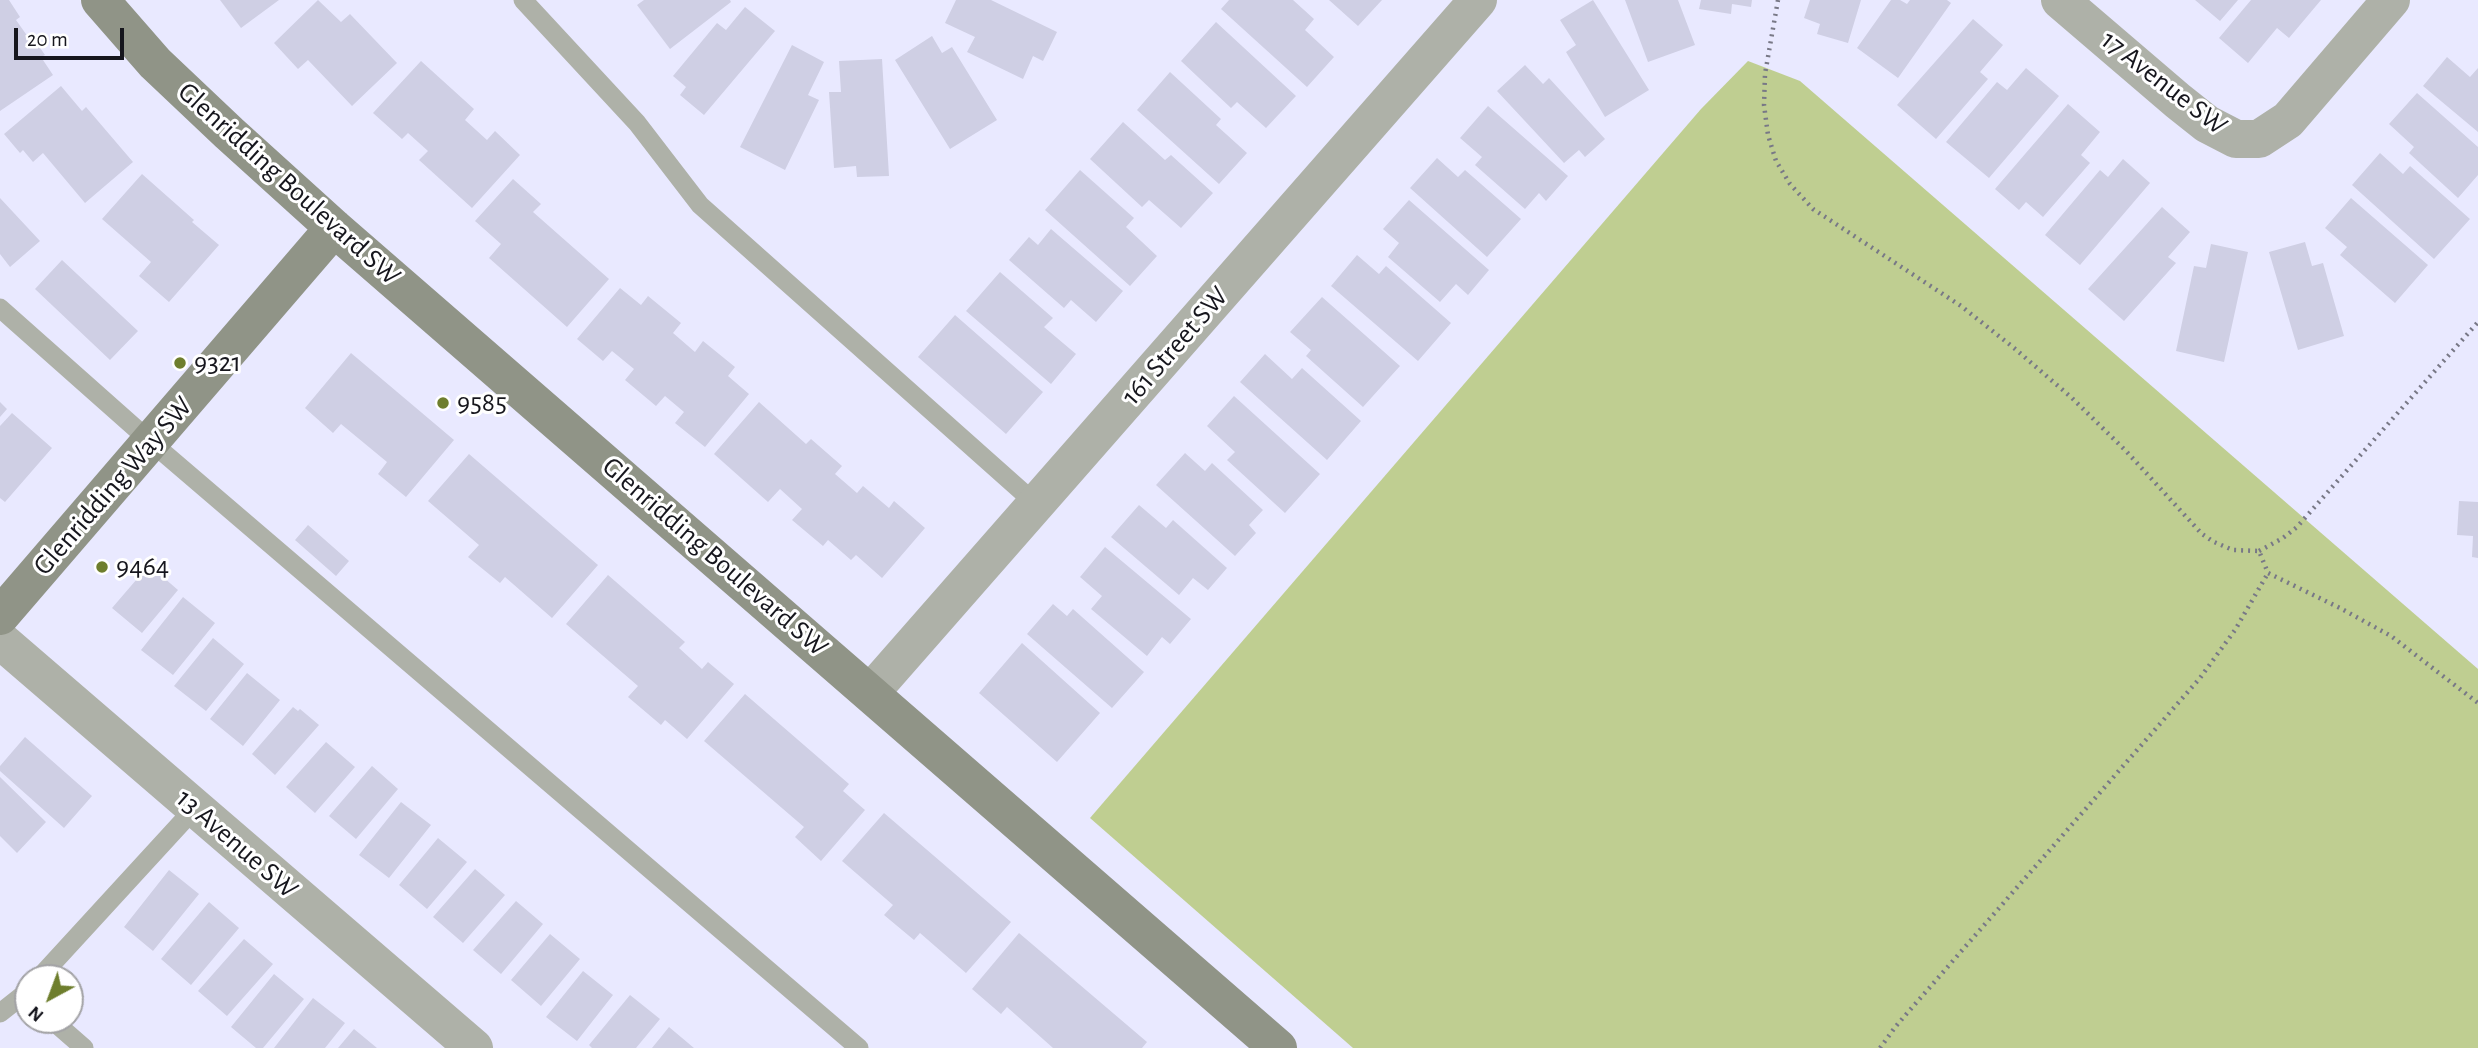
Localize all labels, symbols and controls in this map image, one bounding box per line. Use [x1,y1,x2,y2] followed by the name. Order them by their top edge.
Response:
[18,14,128,58] scale bar
[2094,23,2234,143] street label: 17 Avenue SW
[27,29,68,50] text: 20 m
[171,75,407,293] street label: Glenridding Boulevard SW
[1114,280,1236,412] street label: 161 Street SW
[194,346,241,380] place label: 9321
[172,355,188,371] marker: 9321
[457,386,507,420] place label: 9585
[26,390,200,582] street label: Glenridding Way SW
[435,395,451,411] marker: 9585
[595,450,835,664] street label: Glenridding Boulevard SW
[116,550,169,584] place label: 9464
[94,559,110,575] marker: 9464
[169,782,305,906] street label: 13 Avenue SW
[14,964,84,1034] north arrow
[25,1002,47,1025] text: N

